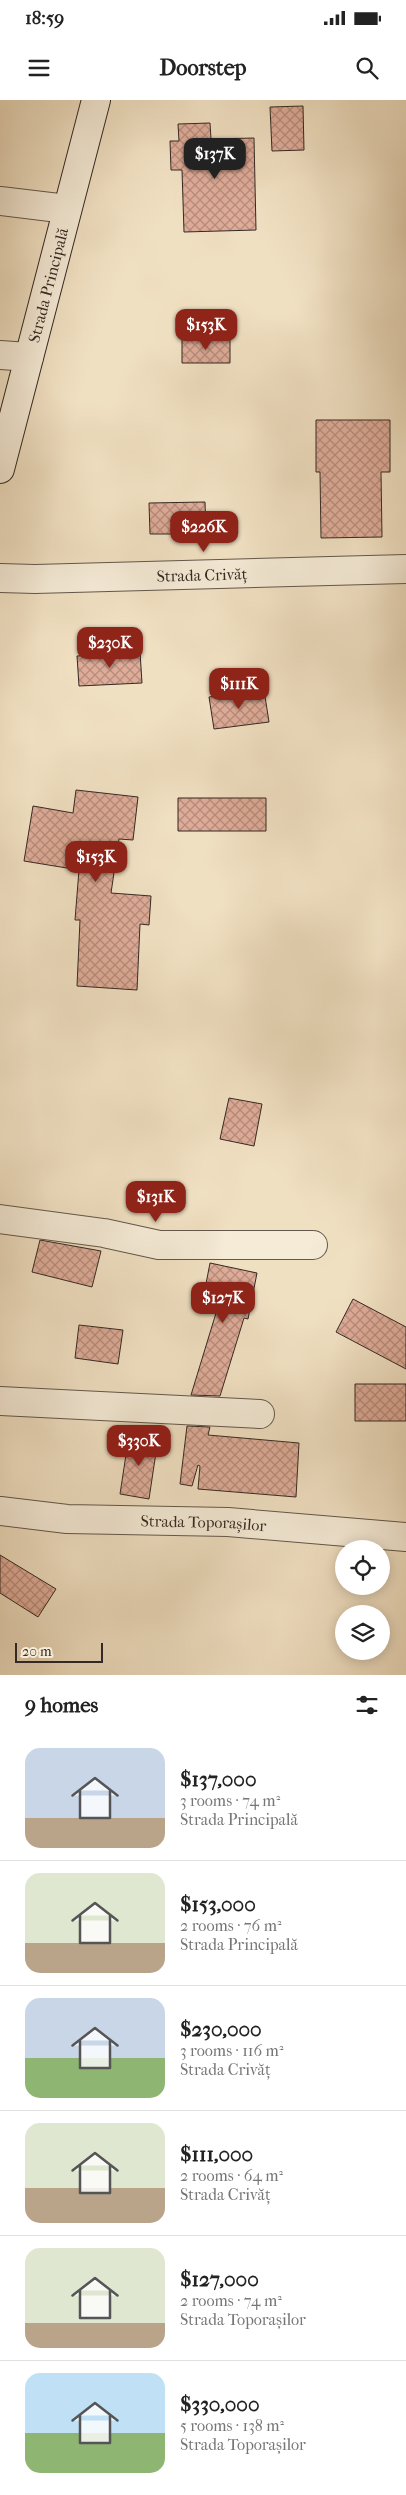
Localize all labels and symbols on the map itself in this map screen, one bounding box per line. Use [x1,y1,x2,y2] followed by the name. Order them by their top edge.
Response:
[180,138,250,180] pin: $137K
[24,225,73,345] street label: Strada Principală
[171,308,241,351] pin: $153K
[169,510,239,553] pin: $226K
[156,564,248,586] street label: Strada Crivăț
[75,626,145,669] pin: $230K
[204,668,274,710] pin: $111K
[61,840,131,883] pin: $153K
[121,1180,191,1223] pin: $131K
[188,1282,258,1324] pin: $127K
[104,1424,174,1467] pin: $330K
[140,1511,267,1535] street label: Strada Toporașilor
[15,1640,102,1663] scale bar

